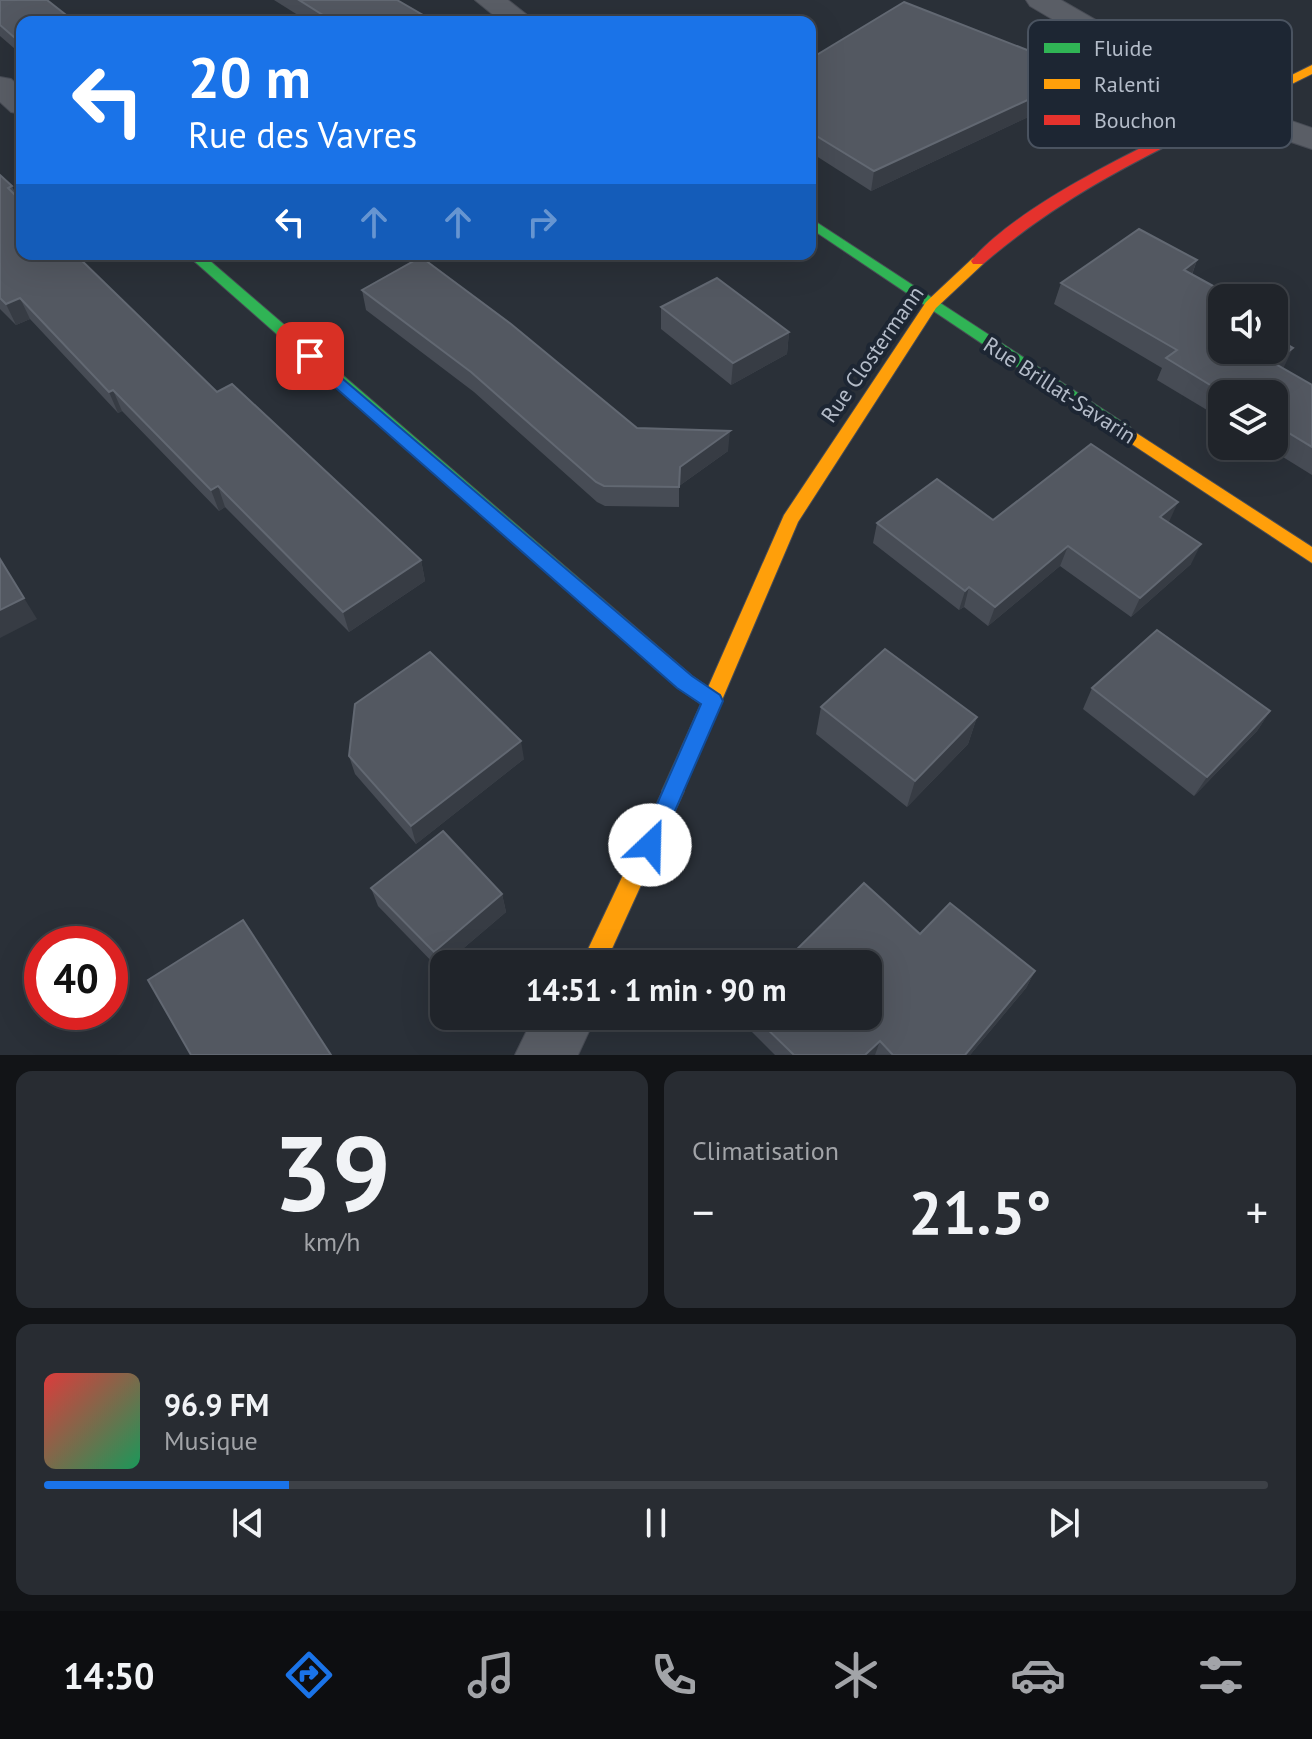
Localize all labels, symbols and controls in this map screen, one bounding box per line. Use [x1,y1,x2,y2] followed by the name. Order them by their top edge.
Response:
[1028,20,1292,148] legend
[1094,34,1153,62] text: Fluide
[188,41,311,113] text: 20 m
[56,48,160,152] icon: left
[1094,70,1161,98] text: Ralenti
[1094,106,1176,134] text: Bouchon
[188,111,417,158] text: Rue des Vavres
[268,200,312,244] icon: left
[352,200,396,244] icon: ahead
[436,200,480,244] icon: ahead
[520,200,564,244] icon: right
[814,280,930,428] street label: Rue Clostermann
[1208,284,1288,460] map controls
[1208,284,1288,364] button: sound
[276,322,344,390] pin
[979,330,1141,450] street label: Rue Brillat-Savarin
[288,334,332,378] icon: arrive
[1208,380,1288,460] button: layers
[608,803,692,887] position arrow
[24,926,128,1030] speed limit sign: 40
[526,970,786,1009] text: 14:51 · 1 min · 90 m
[273,1105,391,1240] text: 39
[692,1134,839,1167] text: Climatisation
[908,1173,1052,1251] text: 21.5°
[692,1183,714,1240] text: −
[1246,1183,1268,1240] text: +
[304,1225,361,1258] text: km/h
[164,1385,269,1424] text: 96.9 FM
[164,1424,258,1457] text: Musique
[226,1501,270,1545] icon: previous
[634,1501,678,1545] icon: pause
[1042,1501,1086,1545] icon: next
[281,1647,337,1703] icon: directions
[463,1647,519,1703] icon: music
[646,1647,702,1703] icon: phone
[828,1647,884,1703] icon: climate
[1010,1647,1066,1703] icon: car
[1193,1647,1249,1703] icon: filters
[63,1652,155,1699] text: 14:50

